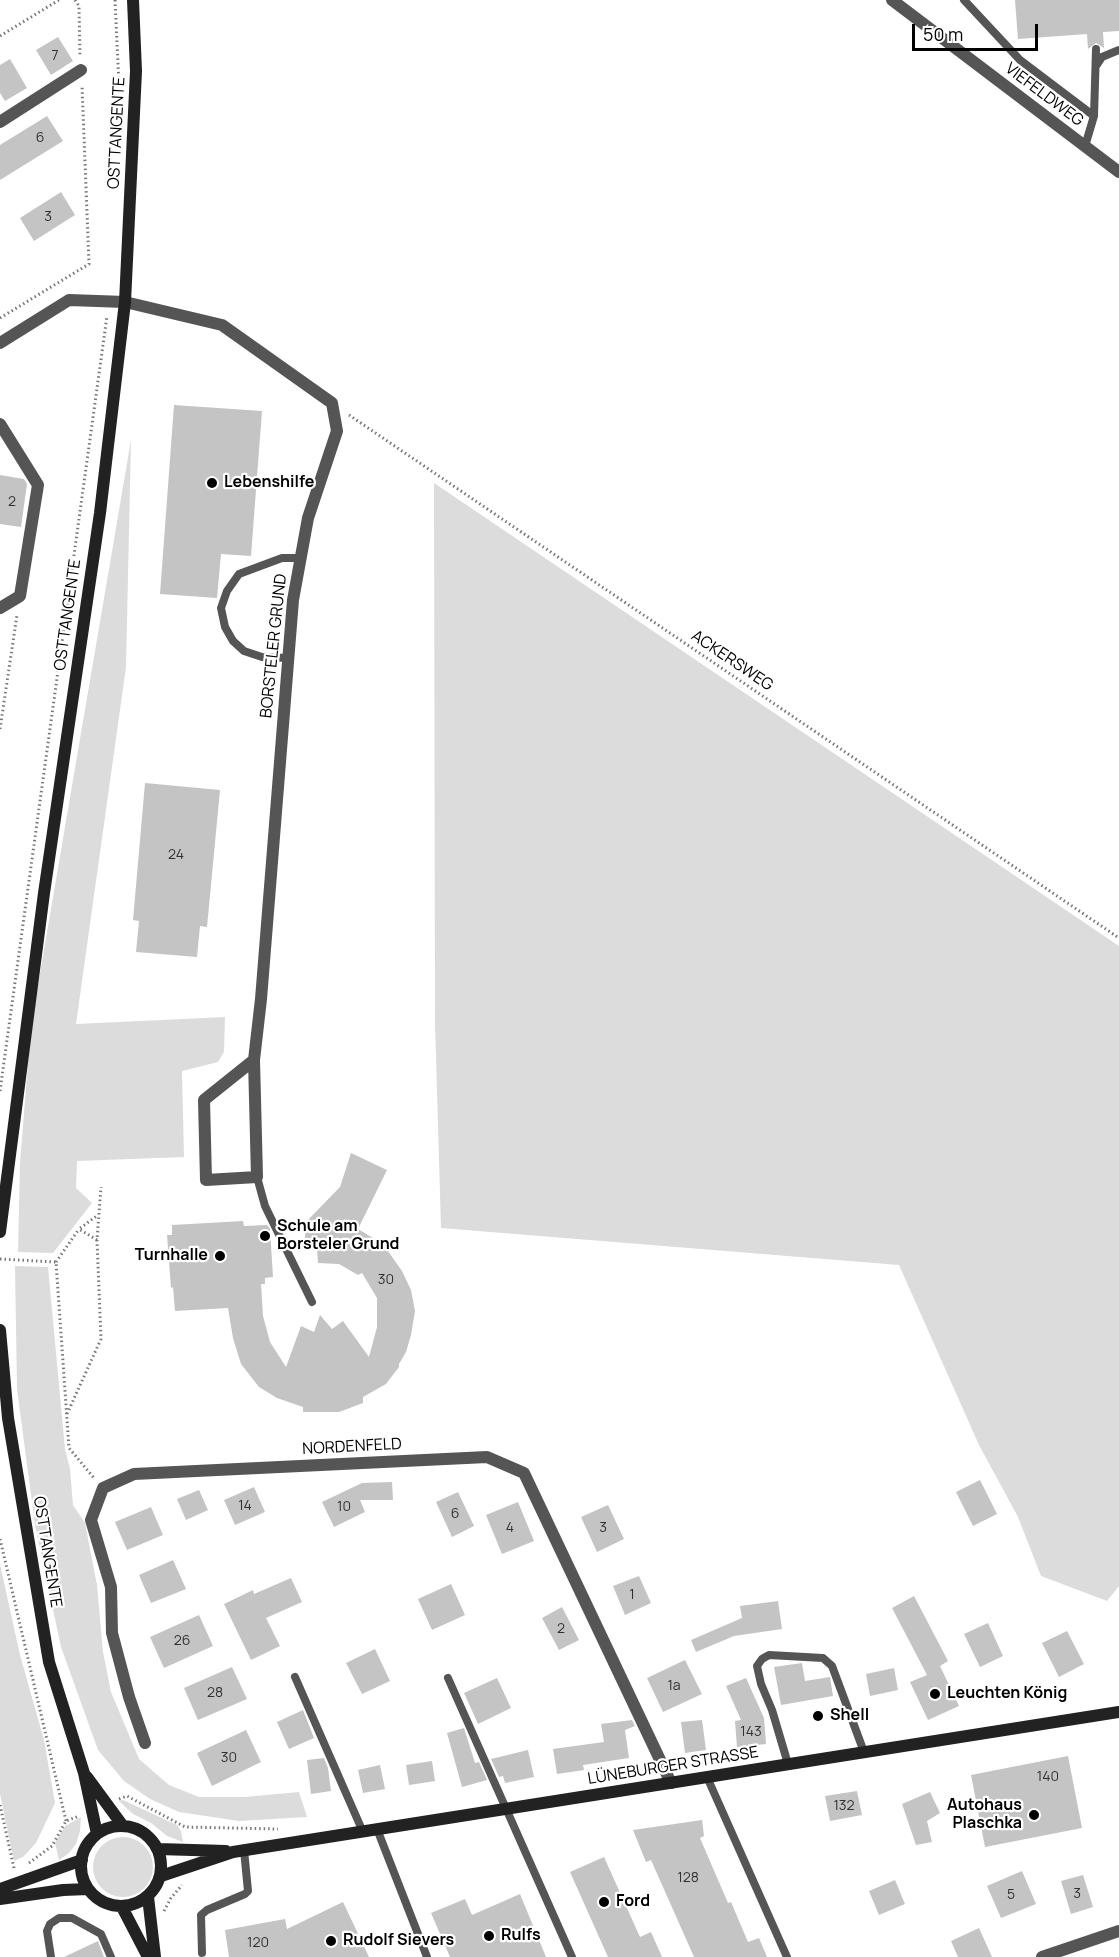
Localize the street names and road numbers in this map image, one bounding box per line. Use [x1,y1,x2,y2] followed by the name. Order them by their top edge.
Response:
[1001,59,1087,131] street label: VIEFELDWEG
[104,76,130,190] street label: OSTTANGENTE
[51,558,85,672] street label: OSTTANGENTE
[257,573,291,719] street label: BORSTELER GRUND
[688,627,776,695] street label: ACKERSWEG
[302,1435,402,1459] street label: NORDENFELD
[29,1495,65,1609] street label: OSTTANGENTE
[586,1743,760,1789] street label: LÜNEBURGER STRASSE

